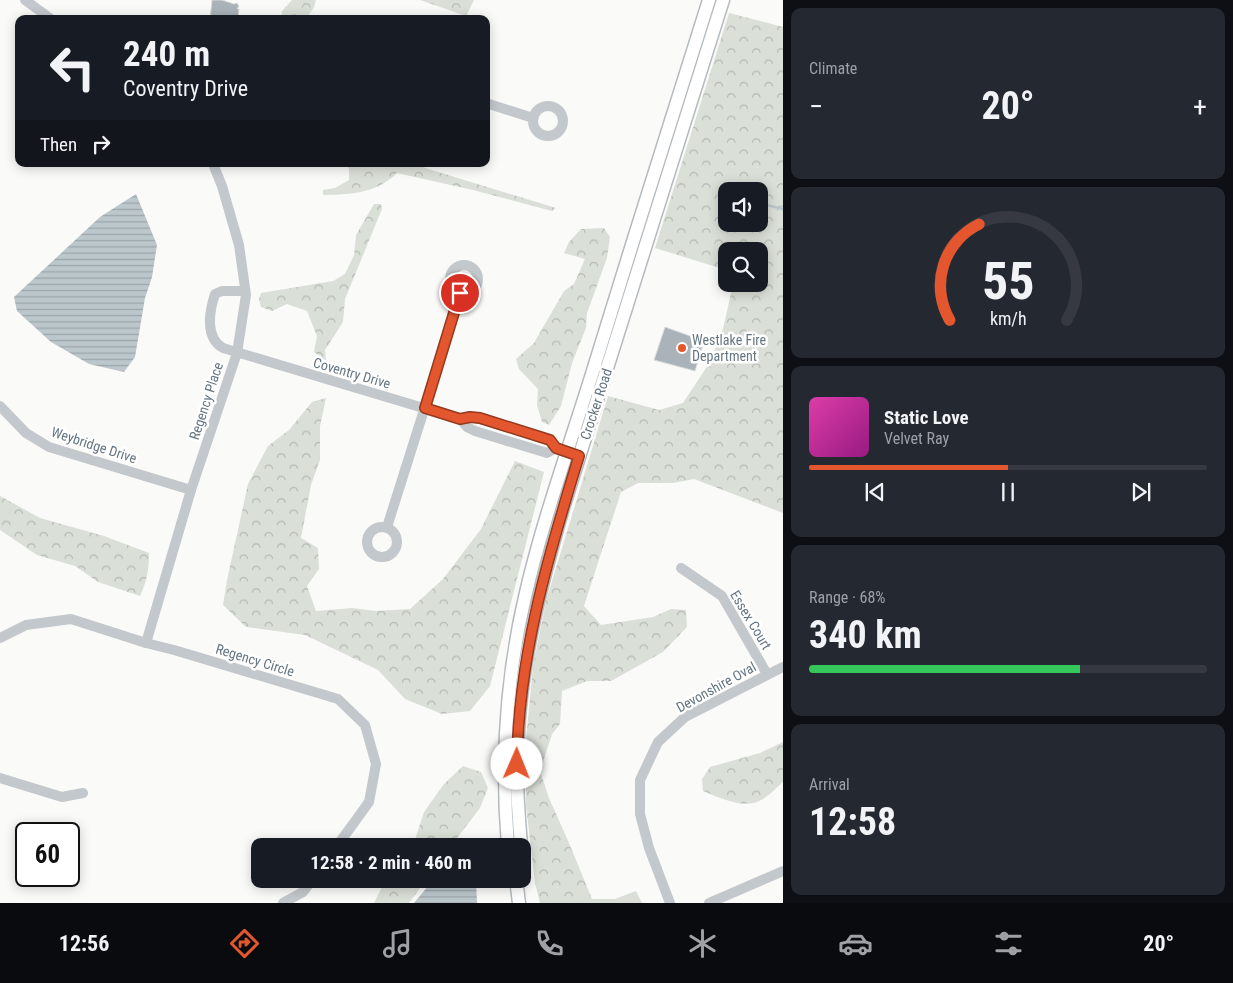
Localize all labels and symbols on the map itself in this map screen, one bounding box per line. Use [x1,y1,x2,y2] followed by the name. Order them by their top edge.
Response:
[439,272,481,314] pin
[692,332,766,364] place label: Westlake Fire Department
[676,342,688,354] marker: Westlake Fire Department
[312,354,393,392] street label: Coventry Drive
[186,360,226,442] street label: Regency Place
[577,366,615,442] street label: Crocker Road
[49,424,139,466] street label: Weybridge Drive
[727,588,775,652] street label: Essex Court
[214,640,297,680] street label: Regency Circle
[673,659,759,715] street label: Devonshire Oval
[490,737,542,789] position arrow
[15,822,80,887] speed limit sign: 60

